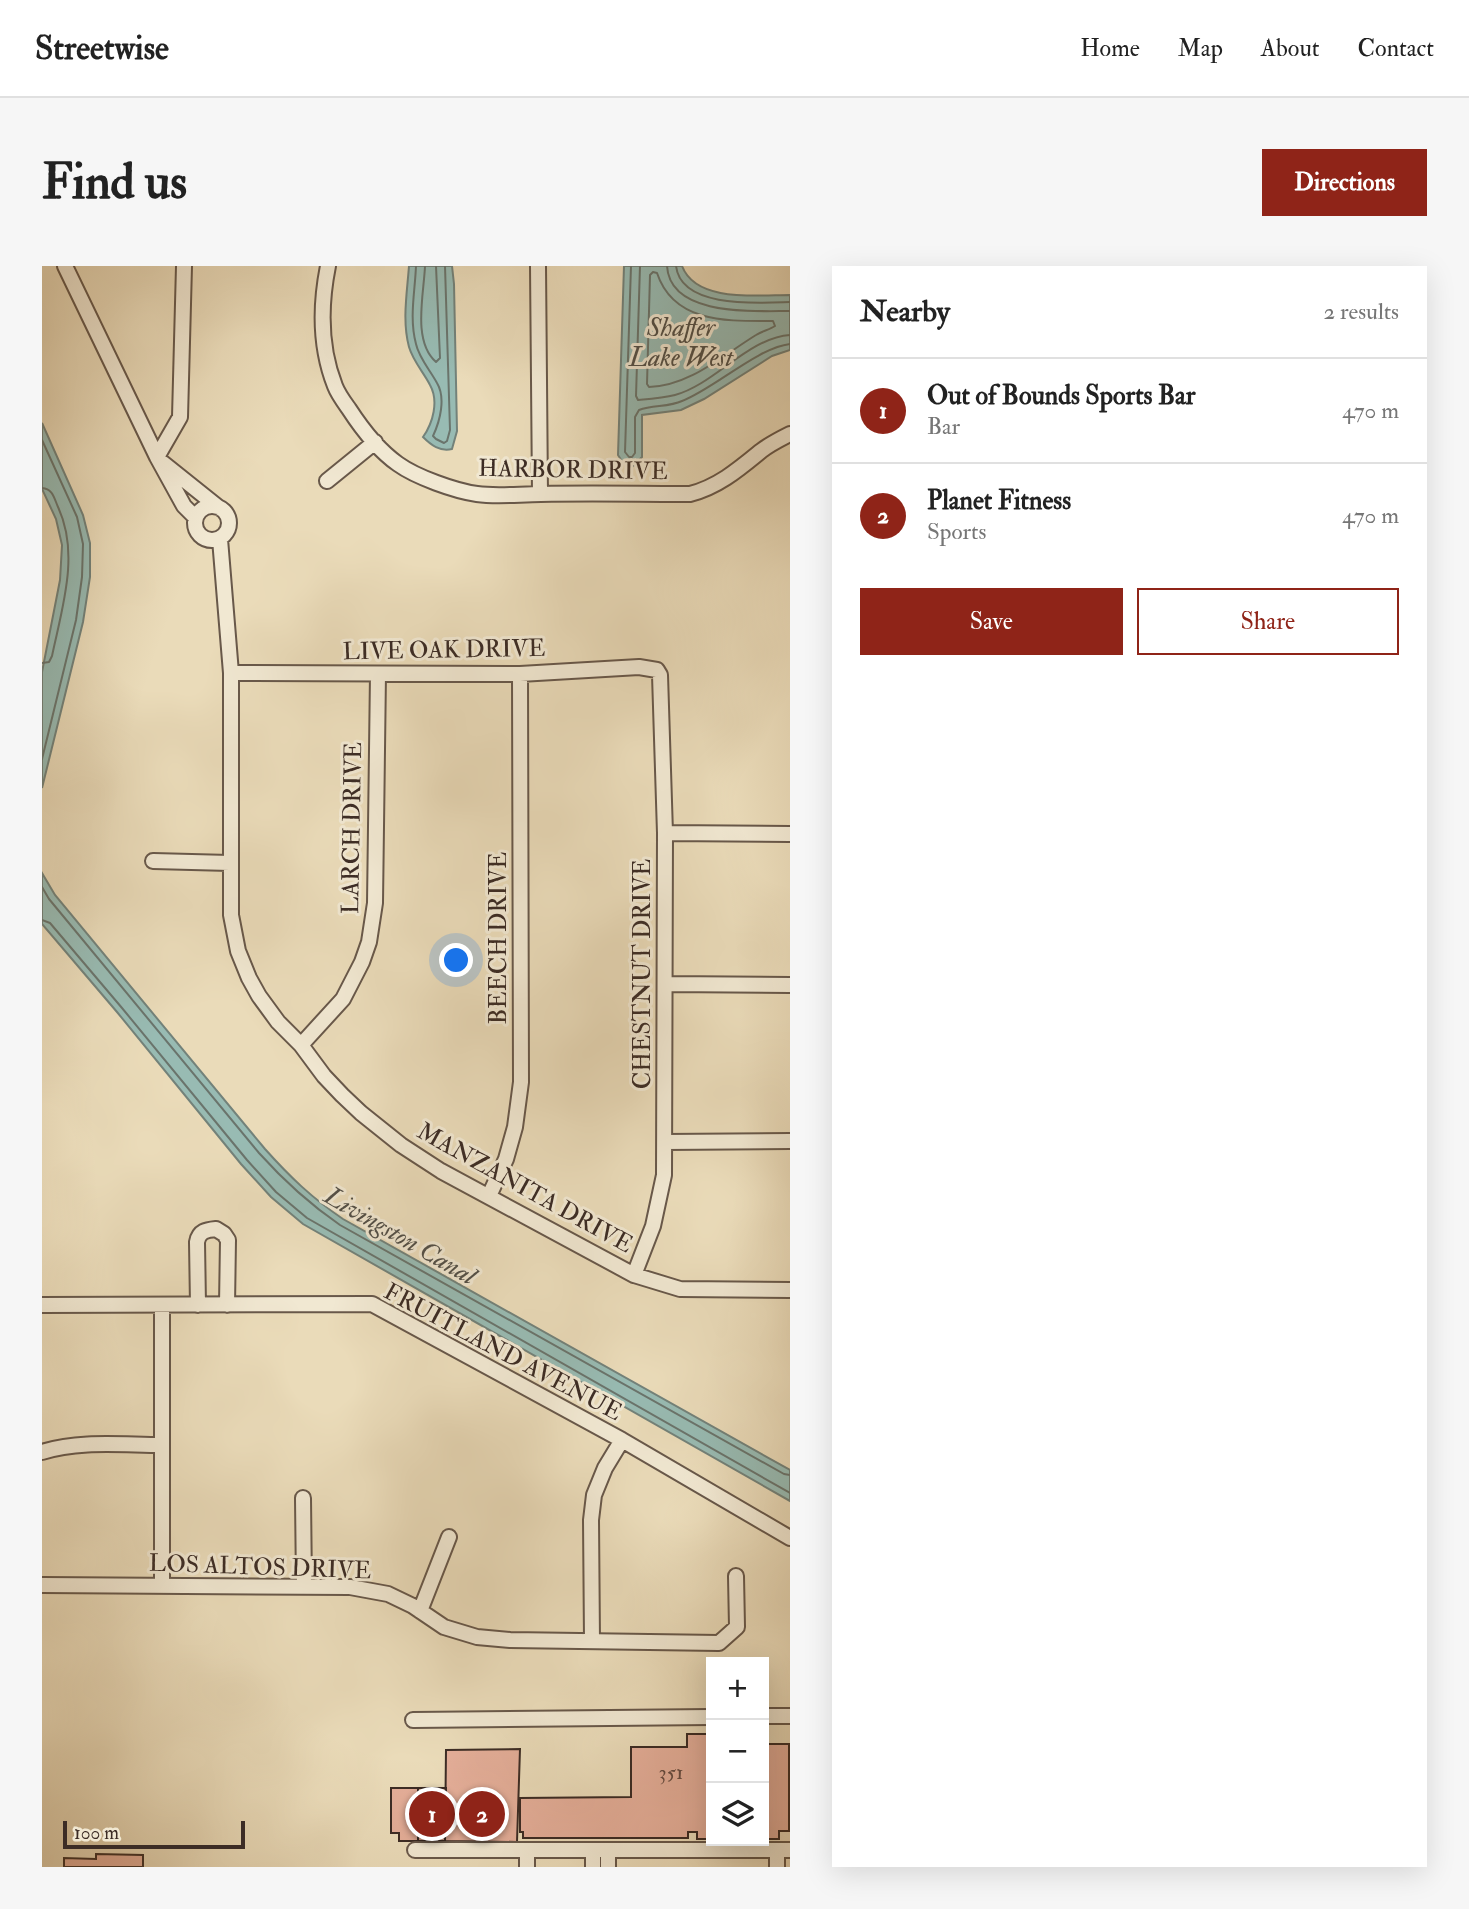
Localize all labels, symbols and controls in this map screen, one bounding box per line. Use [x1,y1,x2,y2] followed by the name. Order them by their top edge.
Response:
[35,28,169,69] text: Streetwise
[1080,33,1140,64] text: Home
[1178,33,1223,64] text: Map
[1261,33,1320,64] text: About
[1358,33,1434,64] text: Contact
[1262,149,1427,216] button: Directions
[42,152,187,213] text: Find us
[860,293,950,330] text: Nearby
[1324,297,1399,326] text: 2 results
[628,312,735,374] water label: Shaffer Lake West
[927,380,1195,412] text: Out of Bounds Sports Bar
[879,396,887,425] text: 1
[1342,396,1399,425] text: 470 m
[927,412,960,441] text: Bar
[478,453,668,487] street label: HARBOR DRIVE
[927,485,1071,517] text: Planet Fitness
[877,501,889,530] text: 2
[1342,501,1399,530] text: 470 m
[927,517,986,546] text: Sports
[860,588,1123,655] button: Save
[1137,588,1399,655] button: Share
[342,633,546,667] street label: LIVE OAK DRIVE
[335,741,369,915] street label: LARCH DRIVE
[483,852,514,1024] street label: BEECH DRIVE
[627,859,658,1089] street label: CHESTNUT DRIVE
[439,943,473,977] your location
[412,1116,638,1260] street label: MANZANITA DRIVE
[318,1179,483,1293] water label: Livingston Canal
[379,1276,627,1428] street label: FRUITLAND AVENUE
[148,1548,372,1586] street label: LOS ALTOS DRIVE
[706,1657,769,1846] map controls
[706,1657,769,1720] button: +
[706,1720,769,1783] button: −
[659,1759,683,1786] house number: 351
[706,1783,769,1846] button: layers
[409,1788,455,1840] pin: 1
[459,1788,505,1840] pin: 2
[63,1818,245,1850] scale bar
[74,1821,119,1845] text: 100 m

